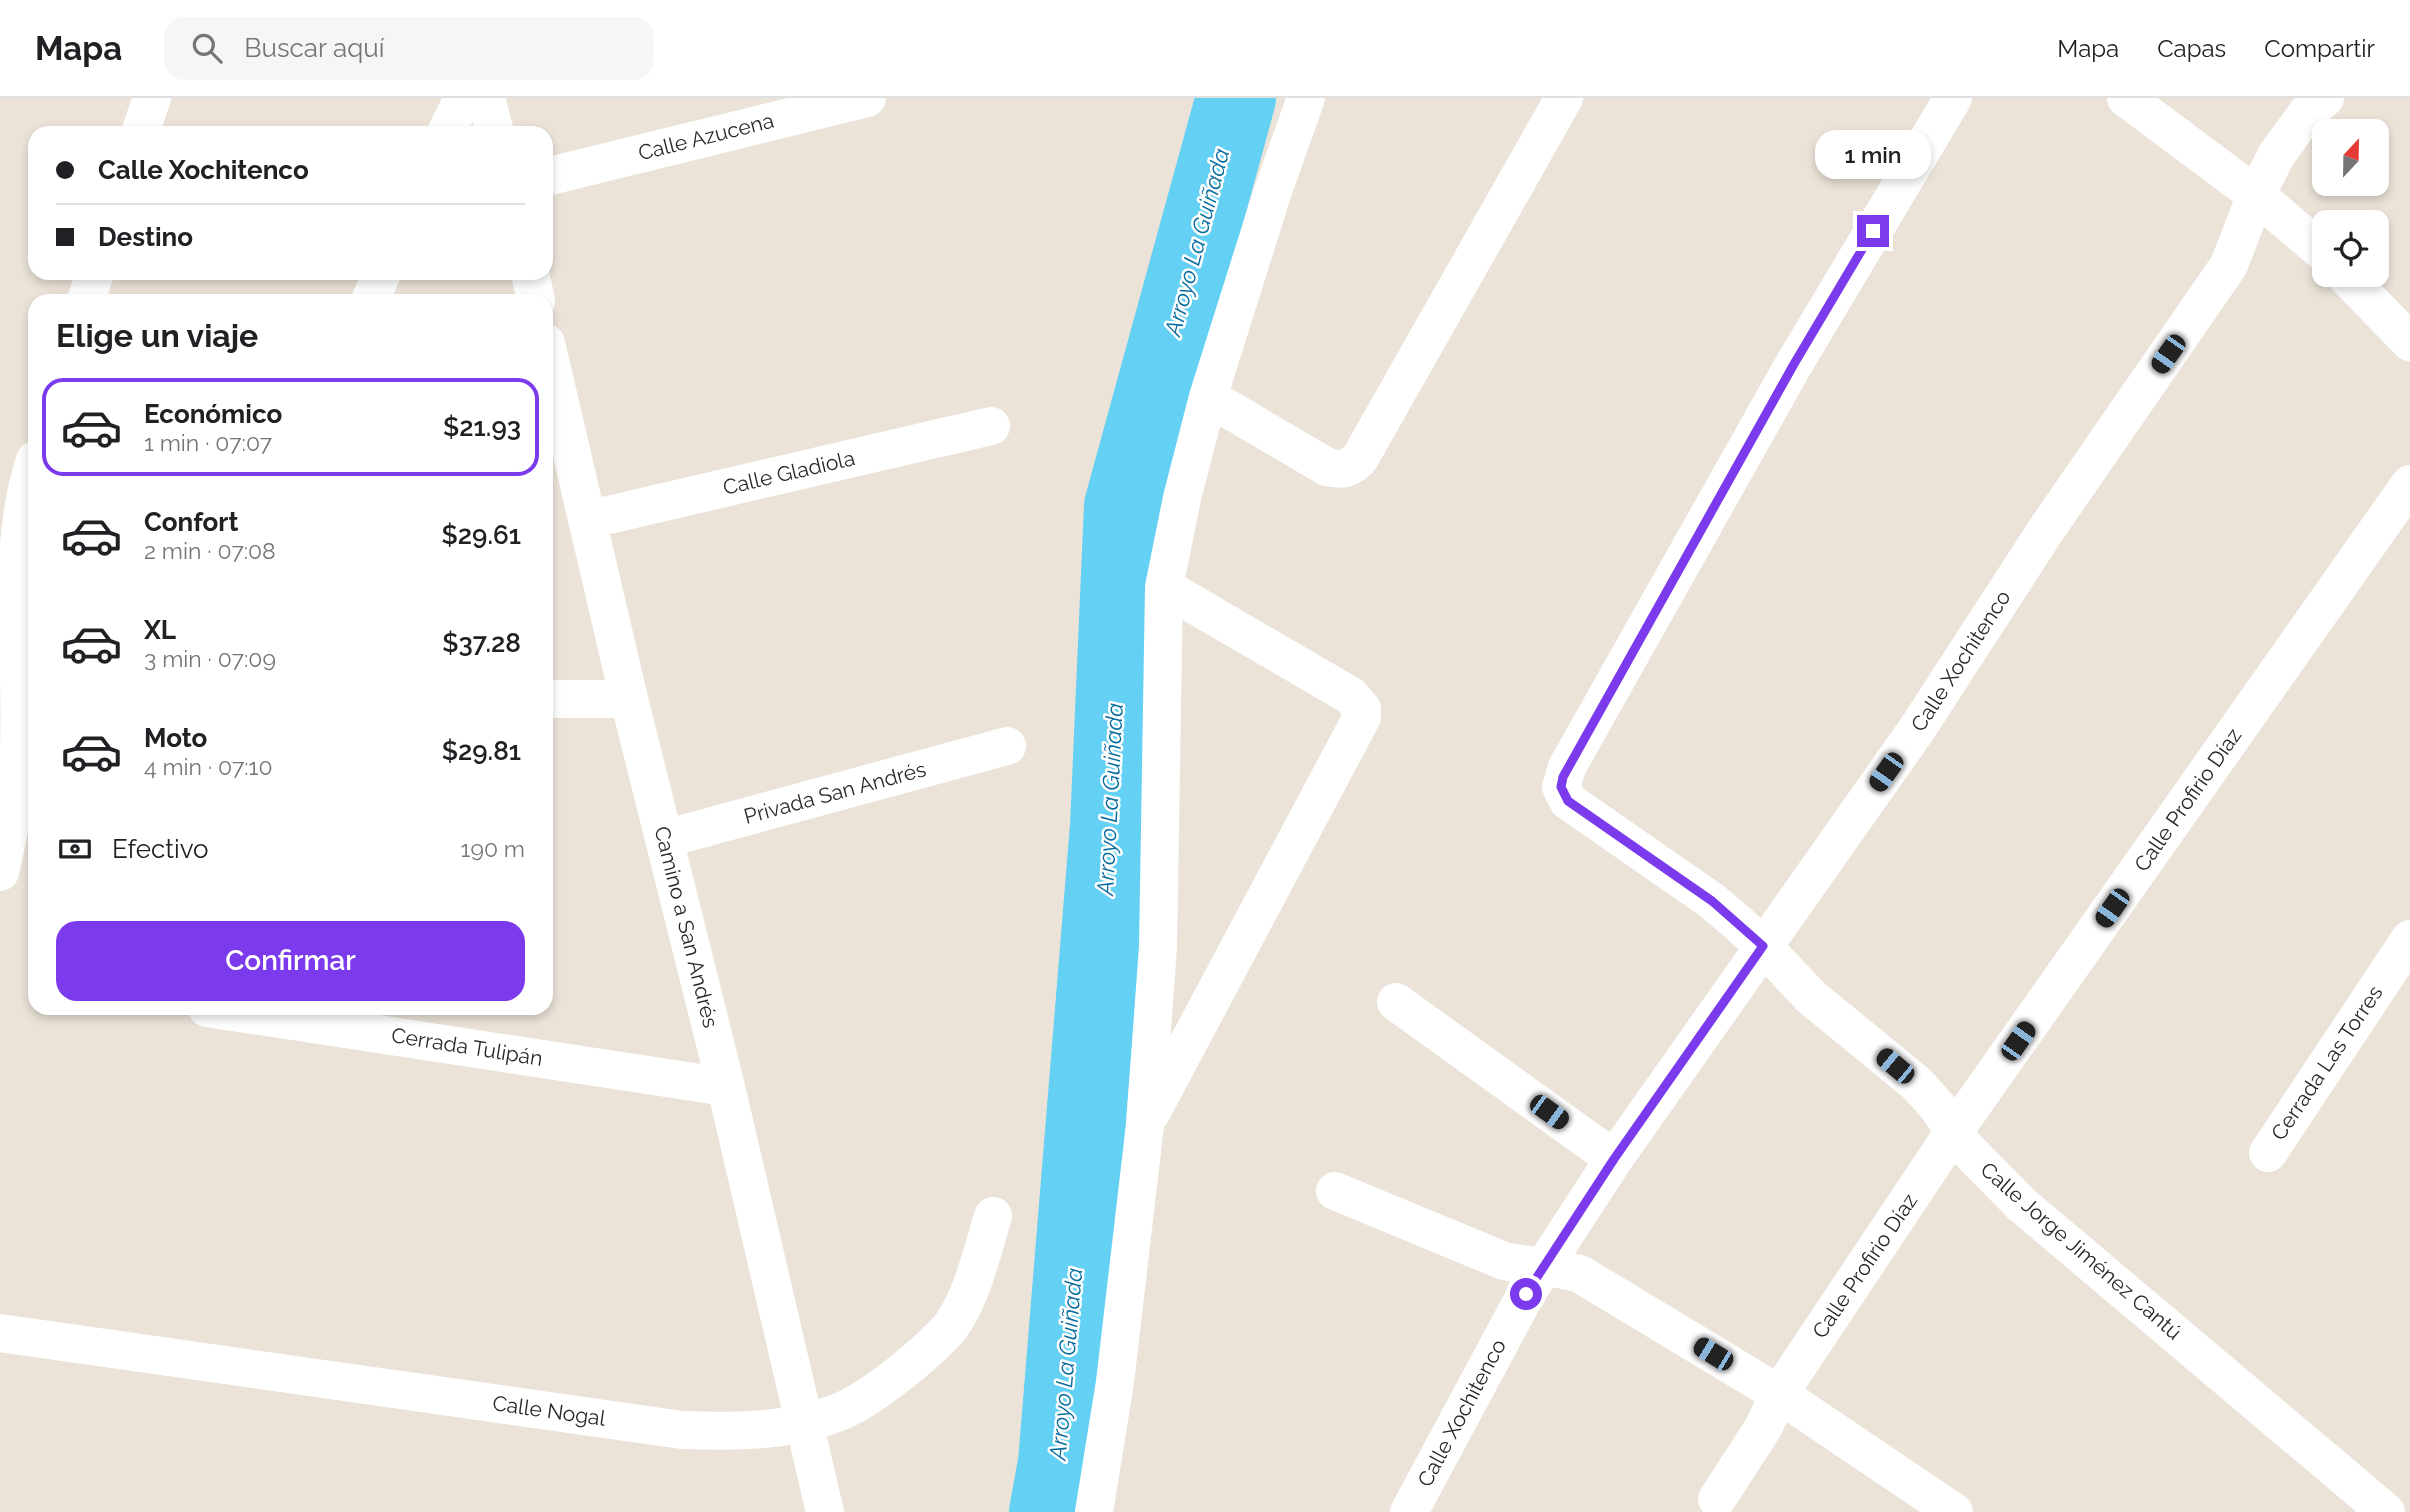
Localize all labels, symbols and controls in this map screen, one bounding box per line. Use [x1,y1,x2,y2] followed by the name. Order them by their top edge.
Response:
[164,17,654,80] search box
[35,29,122,68] text: Mapa
[188,29,226,67] icon: search
[244,33,384,63] text: Buscar aquí
[2057,34,2119,63] text: Mapa
[2157,34,2226,63] text: Capas
[2264,34,2375,63] text: Compartir
[636,108,776,165] street label: Calle Azucena
[2312,119,2389,196] north arrow
[2312,119,2389,287] map controls
[1815,130,1931,178] callout: 1 min
[1844,141,1902,168] text: 1 min
[1158,145,1235,340] water label: Arroyo La Guiñada
[98,155,309,185] text: Calle Xochitenco
[2312,210,2389,287] button: locate
[1857,215,1889,247] route end
[98,222,193,252] text: Destino
[56,317,258,354] text: Elige un viaje
[2148,331,2189,377] car
[60,396,123,459] icon: car
[144,399,282,429] text: Económico
[443,412,521,442] text: $21.93
[144,429,272,456] text: 1 min · 07:07
[721,445,857,500] street label: Calle Gladiola
[60,504,123,567] icon: car
[144,507,238,537] text: Confort
[442,520,521,550] text: $29.61
[144,537,276,564] text: 2 min · 07:08
[1906,585,2016,736] street label: Calle Xochitenco
[60,612,123,675] icon: car
[144,615,176,645] text: XL
[442,628,521,658] text: $37.28
[144,645,276,672] text: 3 min · 07:09
[1091,702,1128,898] water label: Arroyo La Guiñada
[60,720,123,783] icon: car
[144,723,207,753] text: Moto
[2129,723,2246,876] street label: Calle Profirio Díaz
[442,736,521,766] text: $29.81
[1866,749,1907,795] car
[144,753,273,780] text: 4 min · 07:10
[741,756,929,829] street label: Privada San Andrés
[649,824,724,1030] street label: Camino a San Andrés
[56,830,94,868] icon: cash
[112,834,209,864] text: Efectivo
[461,835,525,862] text: 190 m
[2092,885,2133,931] car
[56,921,525,1001] button: Confirmar
[2266,981,2388,1145] street label: Cerrada Las Torres
[1998,1018,2039,1064] car
[390,1022,544,1071] street label: Cerrada Tulipán
[1873,1044,1918,1088] car
[1526,1091,1573,1133] car
[1976,1157,2187,1345] street label: Calle Jorge Jiménez Cantú
[1807,1189,1922,1343] street label: Calle Profirio Díaz
[1043,1267,1087,1463] water label: Arroyo La Guiñada
[1510,1278,1542,1310] route start
[1690,1334,1737,1374] car
[1412,1335,1511,1491] street label: Calle Xochitenco
[491,1390,607,1431] street label: Calle Nogal

